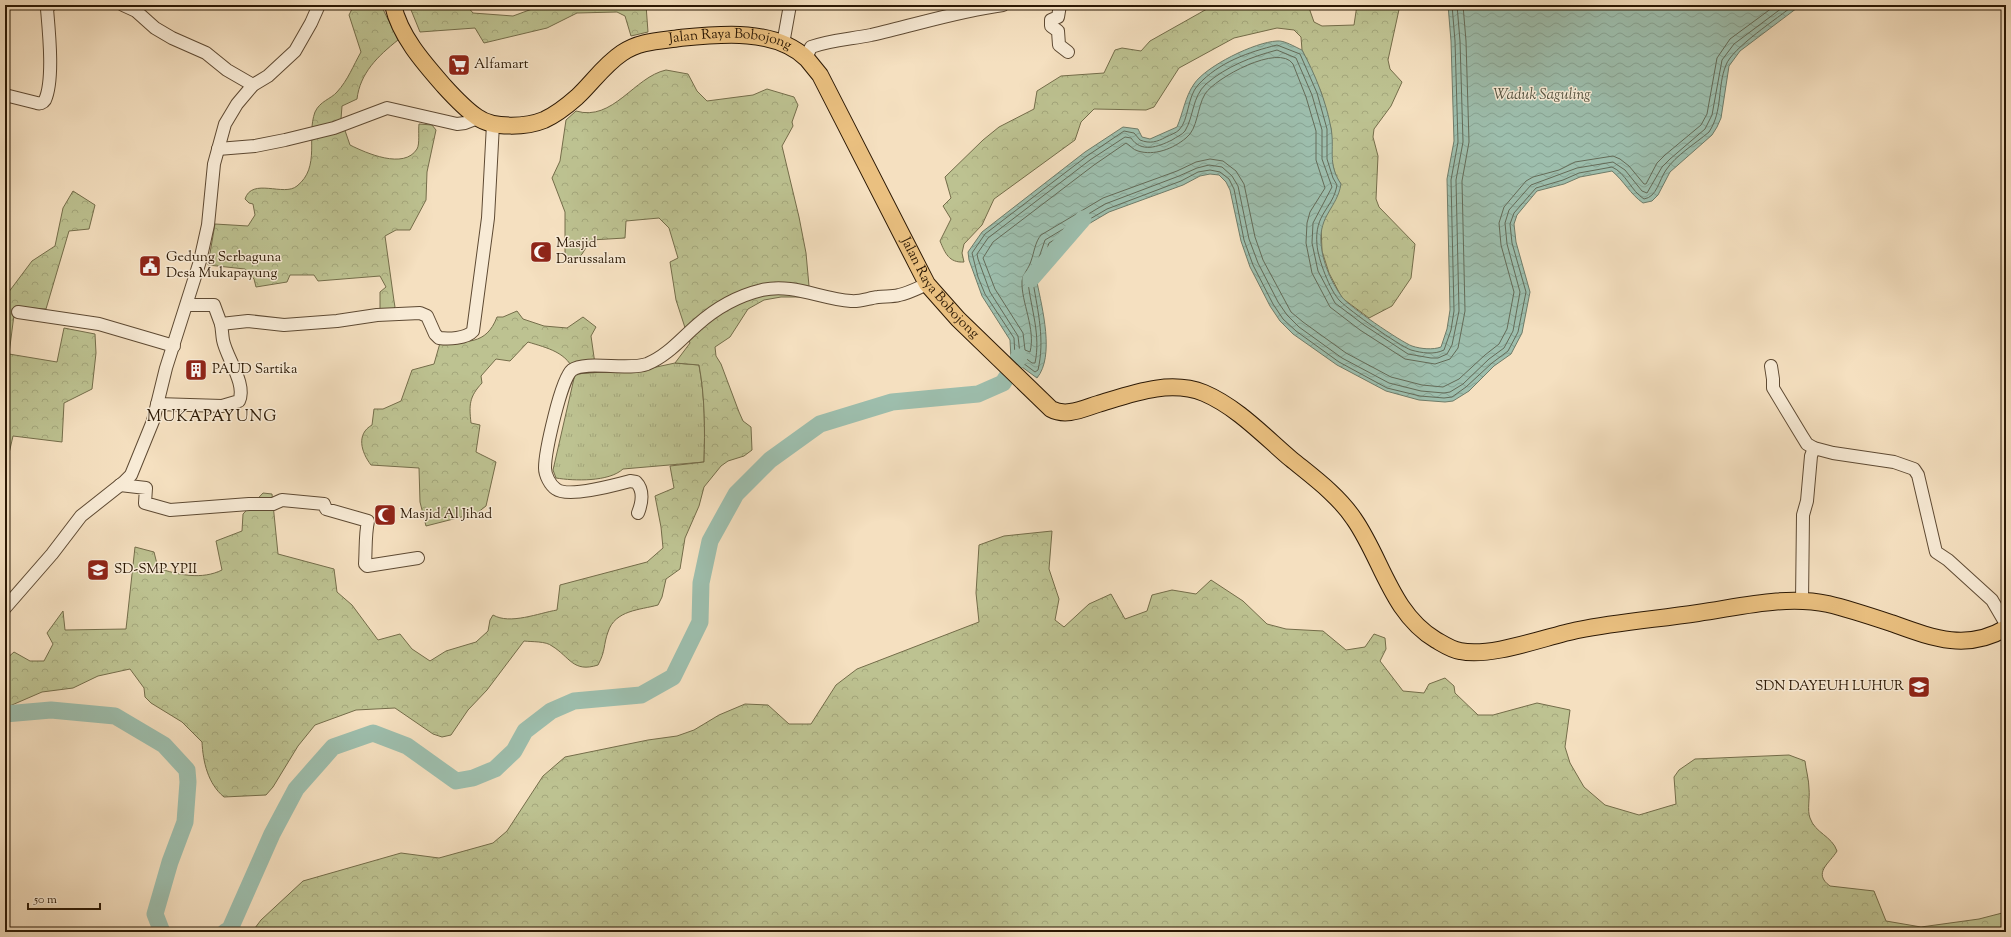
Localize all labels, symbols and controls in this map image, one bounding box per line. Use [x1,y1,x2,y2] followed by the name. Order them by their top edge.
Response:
[667,25,795,56] street label: Jalan Raya Bobojong
[446,52,472,78] supermarket icon: Alfamart
[474,55,529,75] place label: Alfamart
[1493,85,1591,106] water label: Waduk Saguling
[894,233,983,344] street label: Jalan Raya Bobojong
[556,234,626,270] place label: Masjid Darussalam
[528,239,554,265] mosque icon: Masjid Darussalam
[166,248,282,284] place label: Gedung Serbaguna Desa Mukapayung
[137,253,163,279] public building icon: Gedung Serbaguna Desa Mukapayung
[183,357,209,383] building icon: PAUD Sartika
[212,360,298,380] place label: PAUD Sartika
[147,406,277,429] district label: MUKAPAYUNG
[372,502,398,528] mosque icon: Masjid Al Jihad
[400,505,492,525] place label: Masjid Al Jihad
[85,557,111,583] school or university icon: SD-SMP YPII
[114,560,198,580] place label: SD-SMP YPII
[1906,674,1932,700] school or university icon: SDN DAYEUH LUHUR
[1755,677,1904,697] place label: SDN DAYEUH LUHUR
[28,885,100,911] scale bar
[33,891,57,909] text: 50 m

